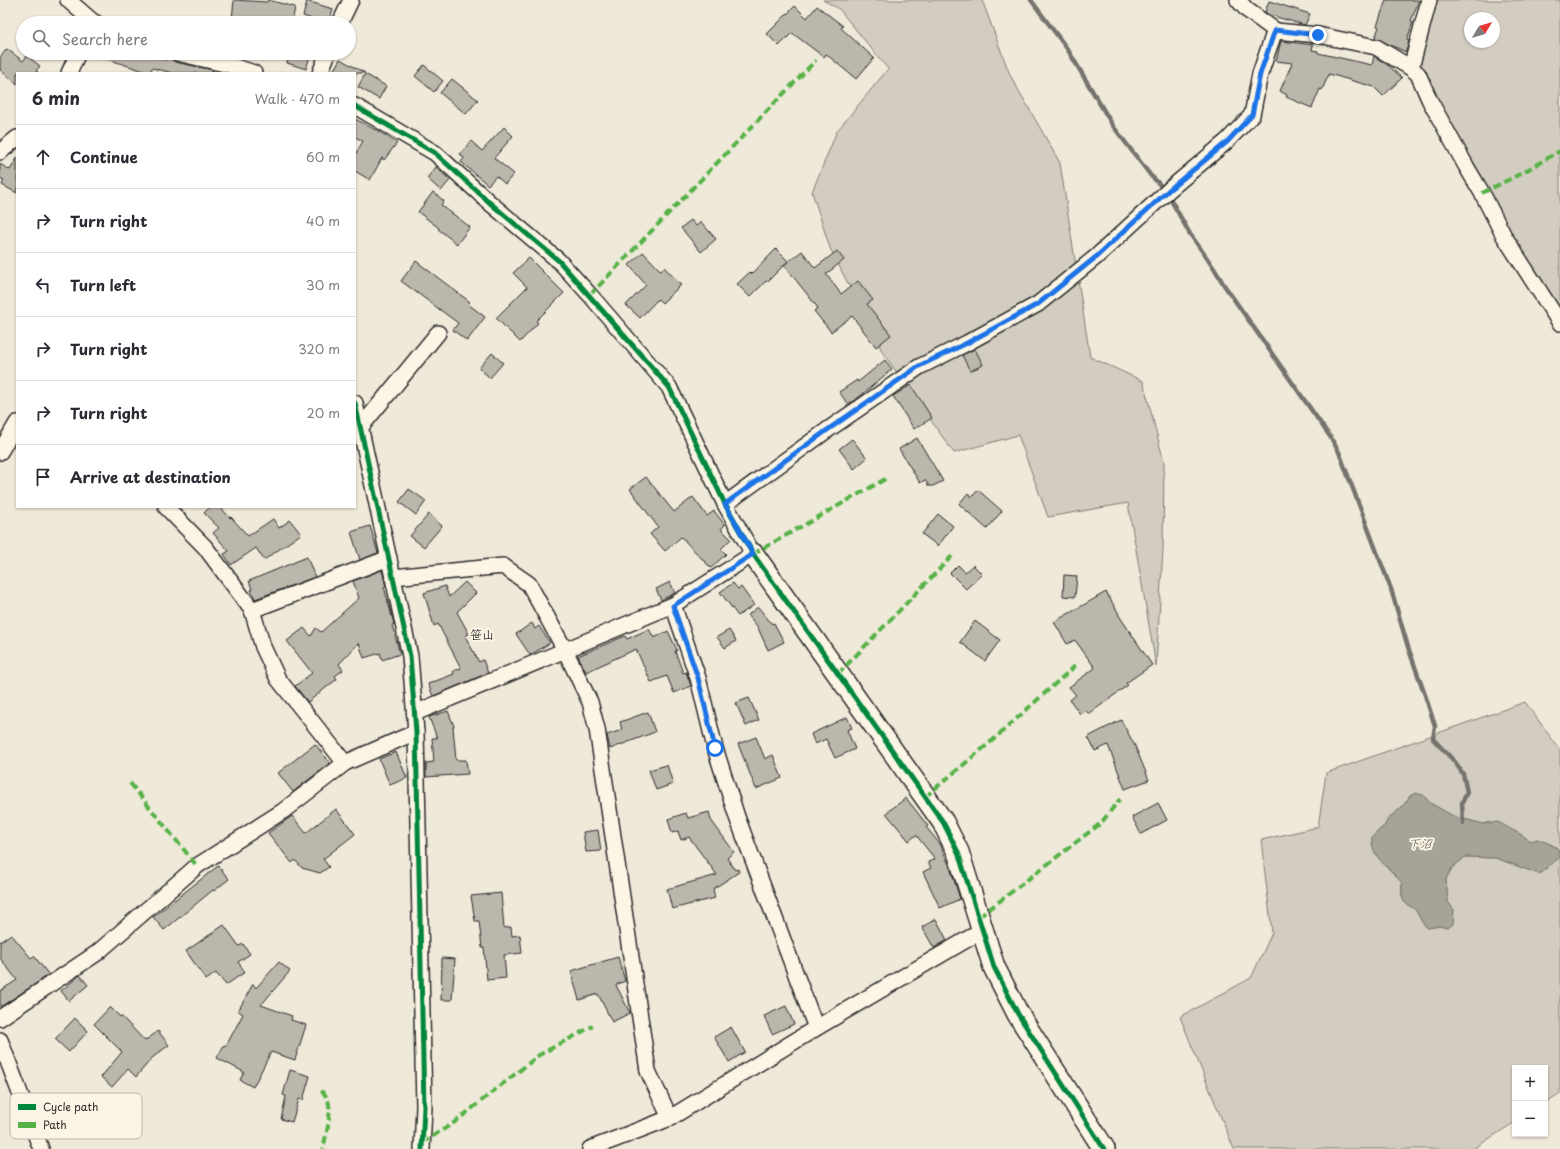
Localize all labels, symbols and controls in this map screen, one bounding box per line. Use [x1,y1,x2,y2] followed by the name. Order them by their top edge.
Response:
[1464,12,1500,48] north arrow
[16,16,356,60] search box
[1309,26,1327,44] route end
[30,27,52,49] icon: search
[62,27,148,50] text: Search here
[32,85,80,111] text: 6 min
[255,89,340,108] text: Walk · 470 m
[70,145,138,168] text: Continue
[32,146,54,168] icon: ahead
[306,147,340,166] text: 60 m
[70,209,147,232] text: Turn right
[32,210,54,232] icon: right
[306,211,340,230] text: 40 m
[70,273,136,296] text: Turn left
[32,274,54,296] icon: left
[306,275,340,294] text: 30 m
[70,337,147,360] text: Turn right
[32,338,54,360] icon: right
[298,339,340,358] text: 320 m
[70,401,147,424] text: Turn right
[32,402,54,424] icon: right
[306,403,340,422] text: 20 m
[70,465,231,488] text: Arrive at destination
[32,466,54,488] icon: arrive
[470,625,494,643] district label: 笹山
[706,739,724,757] route start
[1408,834,1433,852] water label: 下沼
[1512,1065,1548,1137] map controls
[1512,1065,1548,1101] button: +
[10,1093,142,1139] legend
[43,1098,98,1115] text: Cycle path
[1512,1101,1548,1137] button: −
[43,1116,67,1133] text: Path

